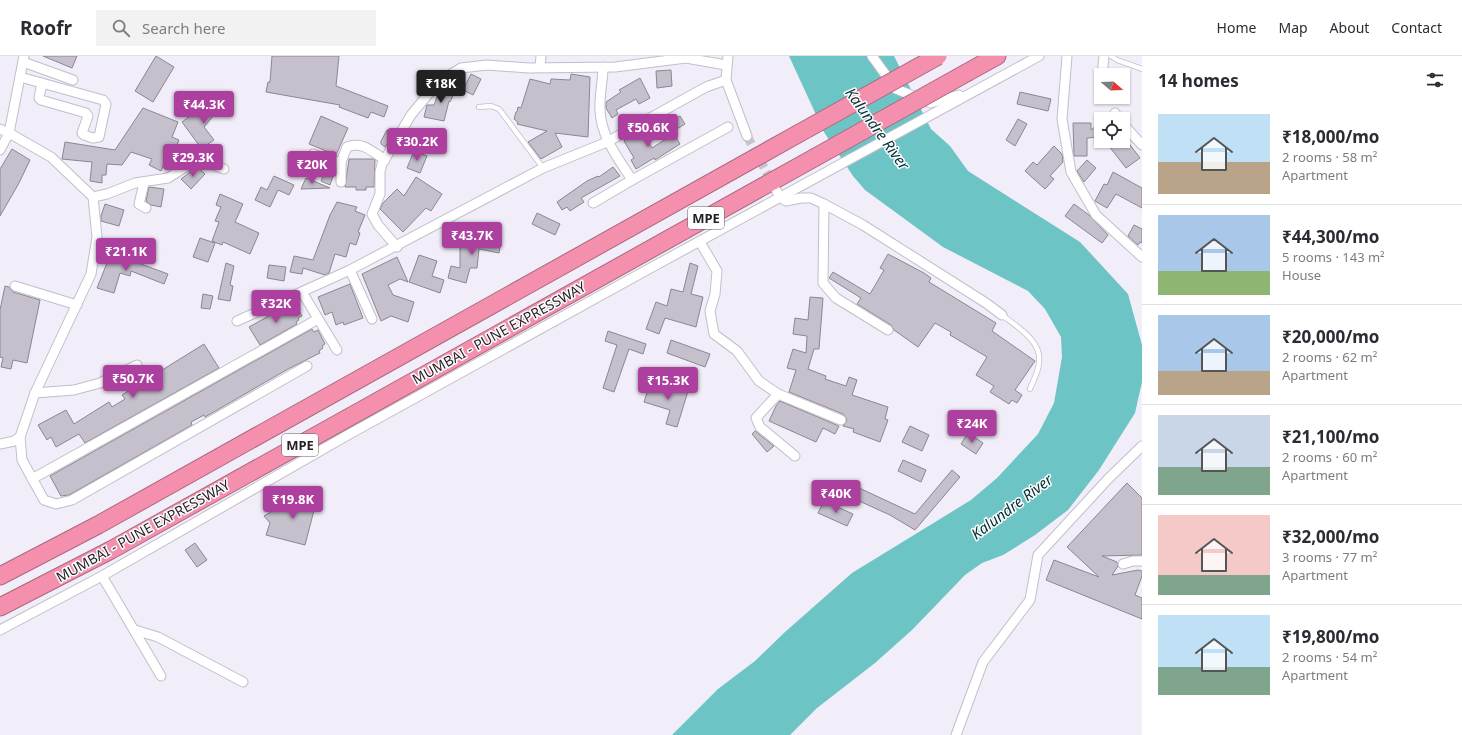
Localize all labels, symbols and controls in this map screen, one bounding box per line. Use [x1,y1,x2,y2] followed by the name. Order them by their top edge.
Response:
[96,10,376,46] search box
[20,15,72,41] text: Roofr
[110,17,132,39] icon: search
[142,18,226,38] text: Search here
[1217,18,1256,37] text: Home
[1278,18,1308,37] text: Map
[1330,18,1369,37] text: About
[1391,18,1442,37] text: Contact
[1094,68,1130,104] north arrow
[1094,68,1130,148] map controls
[1158,69,1239,92] text: 14 homes
[1424,69,1446,91] icon: filters
[417,70,465,104] pin: ₹18K
[426,74,456,92] text: ₹18K
[841,83,915,174] water label: Kalundre River
[171,91,237,125] pin: ₹44.3K
[183,95,225,113] text: ₹44.3K
[1094,112,1130,148] button: locate
[615,114,681,148] pin: ₹50.6K
[627,118,669,136] text: ₹50.6K
[1282,125,1379,148] text: ₹18,000/mo
[384,128,450,162] pin: ₹30.2K
[1190,130,1238,178] icon: home
[396,132,438,150] text: ₹30.2K
[160,144,226,178] pin: ₹29.3K
[172,148,214,166] text: ₹29.3K
[1282,148,1377,166] text: 2 rooms · 58 m²
[288,151,336,185] pin: ₹20K
[297,155,327,173] text: ₹20K
[1282,166,1348,184] text: Apartment
[688,207,724,229] road number: MPE
[439,222,505,256] pin: ₹43.7K
[1282,225,1379,248] text: ₹44,300/mo
[451,226,493,244] text: ₹43.7K
[1190,231,1238,279] icon: home
[93,238,159,272] pin: ₹21.1K
[105,242,147,260] text: ₹21.1K
[1282,248,1385,266] text: 5 rooms · 143 m²
[1282,266,1321,284] text: House
[409,277,589,388] street label: MUMBAI - PUNE EXPRESSWAY
[252,290,300,324] pin: ₹32K
[261,294,291,312] text: ₹32K
[1282,325,1379,348] text: ₹20,000/mo
[1190,331,1238,379] icon: home
[1282,348,1377,366] text: 2 rooms · 62 m²
[100,365,166,399] pin: ₹50.7K
[1282,366,1348,384] text: Apartment
[635,367,701,401] pin: ₹15.3K
[112,369,154,387] text: ₹50.7K
[647,371,689,389] text: ₹15.3K
[948,410,996,444] pin: ₹24K
[957,414,987,432] text: ₹24K
[1282,425,1379,448] text: ₹21,100/mo
[1190,431,1238,479] icon: home
[282,434,318,456] road number: MPE
[1282,448,1377,466] text: 2 rooms · 60 m²
[1282,466,1348,484] text: Apartment
[967,468,1057,543] water label: Kalundre River
[53,475,233,586] street label: MUMBAI - PUNE EXPRESSWAY
[812,480,860,514] pin: ₹40K
[821,484,851,502] text: ₹40K
[260,486,326,520] pin: ₹19.8K
[272,490,314,508] text: ₹19.8K
[1282,525,1379,548] text: ₹32,000/mo
[1190,531,1238,579] icon: home
[1282,548,1377,566] text: 3 rooms · 77 m²
[1282,566,1348,584] text: Apartment
[1282,625,1379,648] text: ₹19,800/mo
[1190,631,1238,679] icon: home
[1282,648,1377,666] text: 2 rooms · 54 m²
[1282,666,1348,684] text: Apartment

